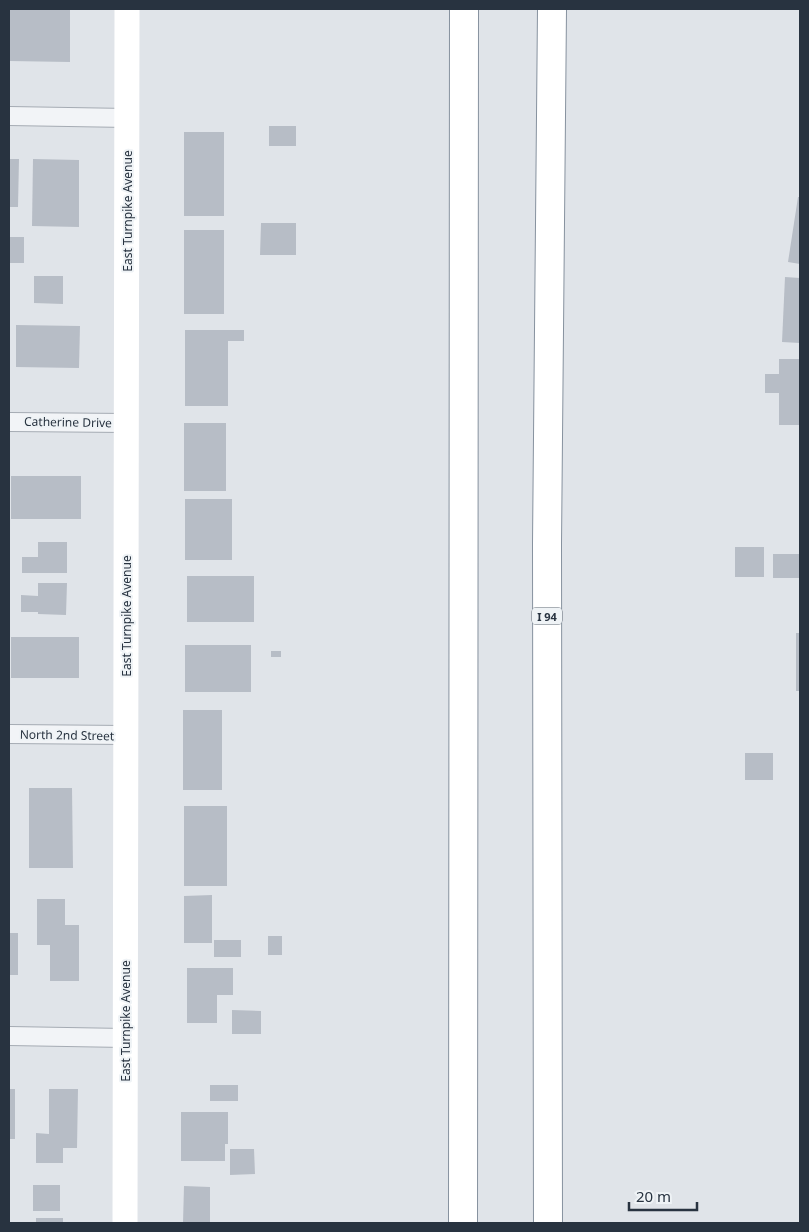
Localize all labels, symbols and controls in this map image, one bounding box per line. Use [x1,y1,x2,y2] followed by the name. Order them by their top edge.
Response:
[119,150,136,272] street label: East Turnpike Avenue
[24,413,112,431] street label: Catherine Drive
[118,555,135,677] street label: East Turnpike Avenue
[532,608,562,624] road number: I 94
[20,726,115,744] street label: North 2nd Street
[117,960,134,1082] street label: East Turnpike Avenue
[629,1180,696,1212] scale bar
[636,1186,671,1206] text: 20 m

